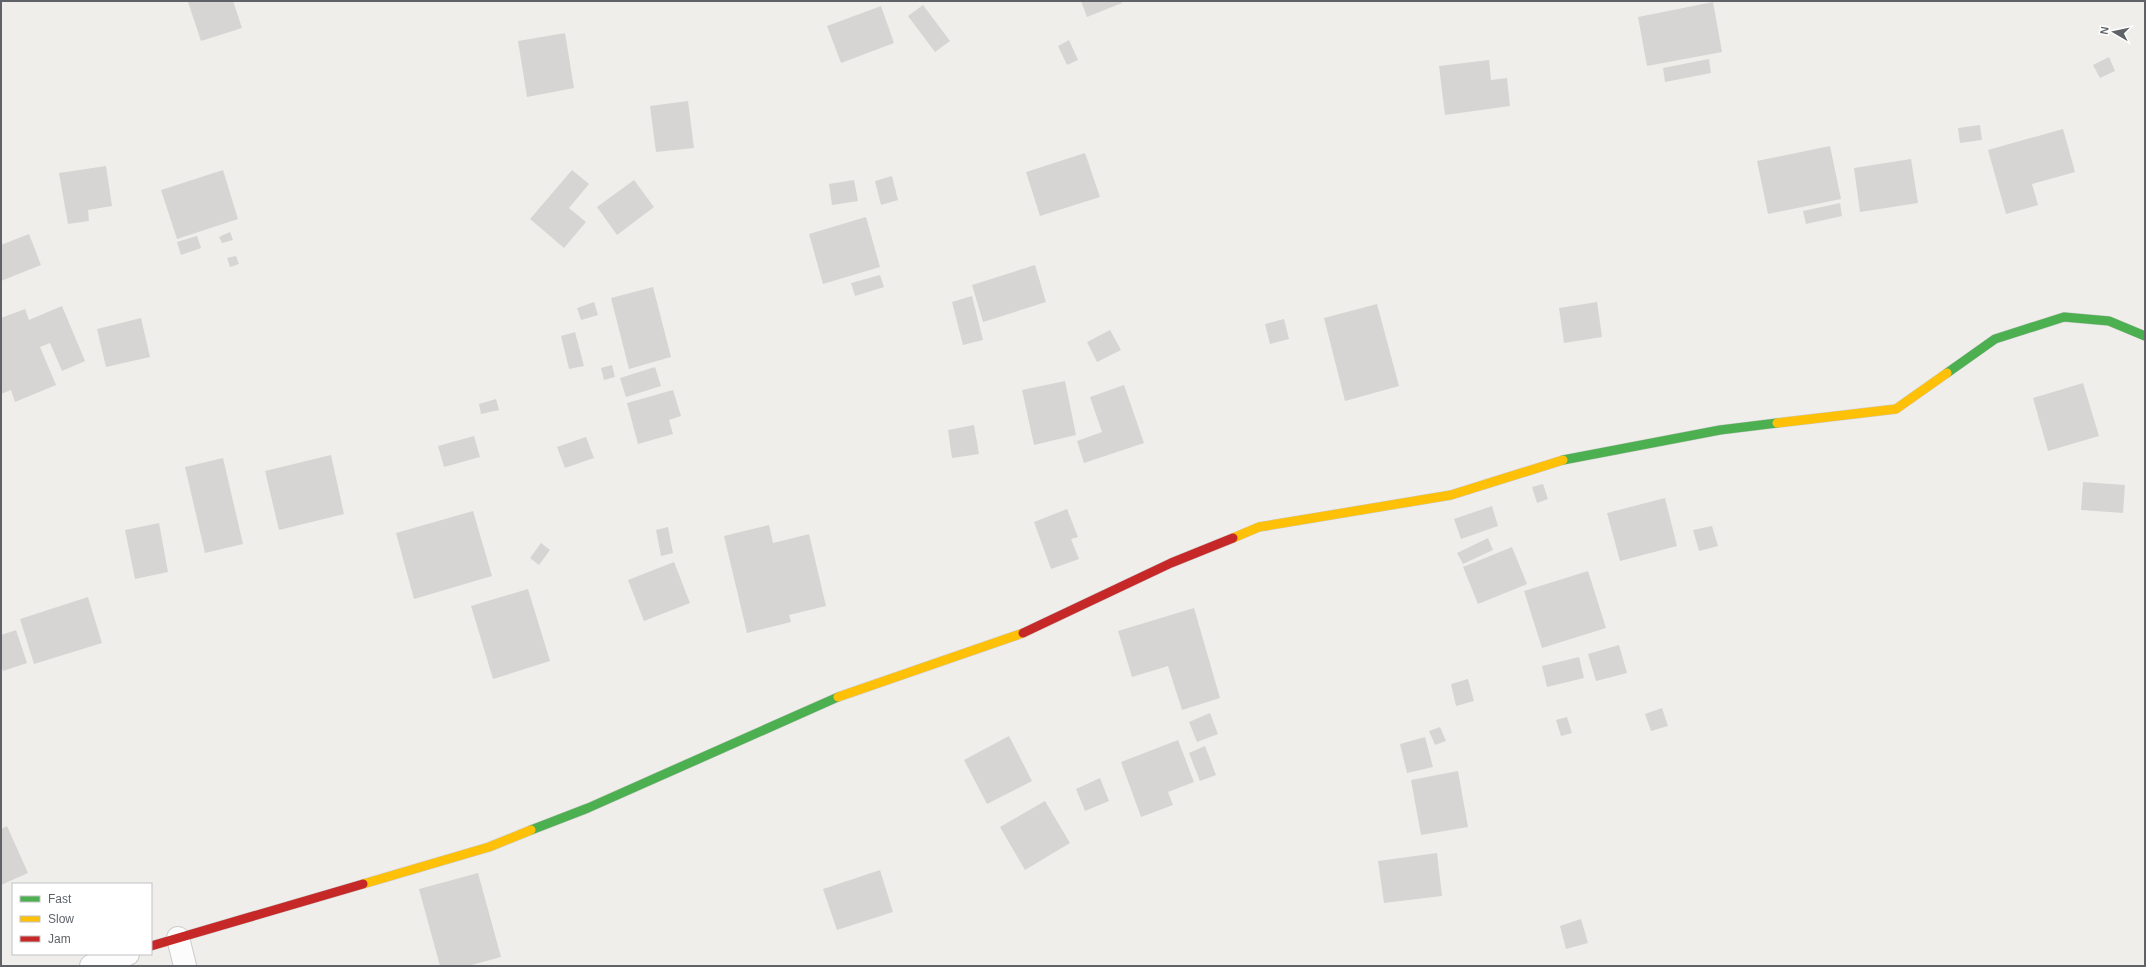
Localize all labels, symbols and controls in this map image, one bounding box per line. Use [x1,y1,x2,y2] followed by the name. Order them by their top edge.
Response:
[2094,12,2134,52] north arrow
[2098,26,2111,35] text: N
[12,883,152,955] legend
[48,892,72,906] text: Fast
[48,912,74,926] text: Slow
[48,932,71,946] text: Jam

